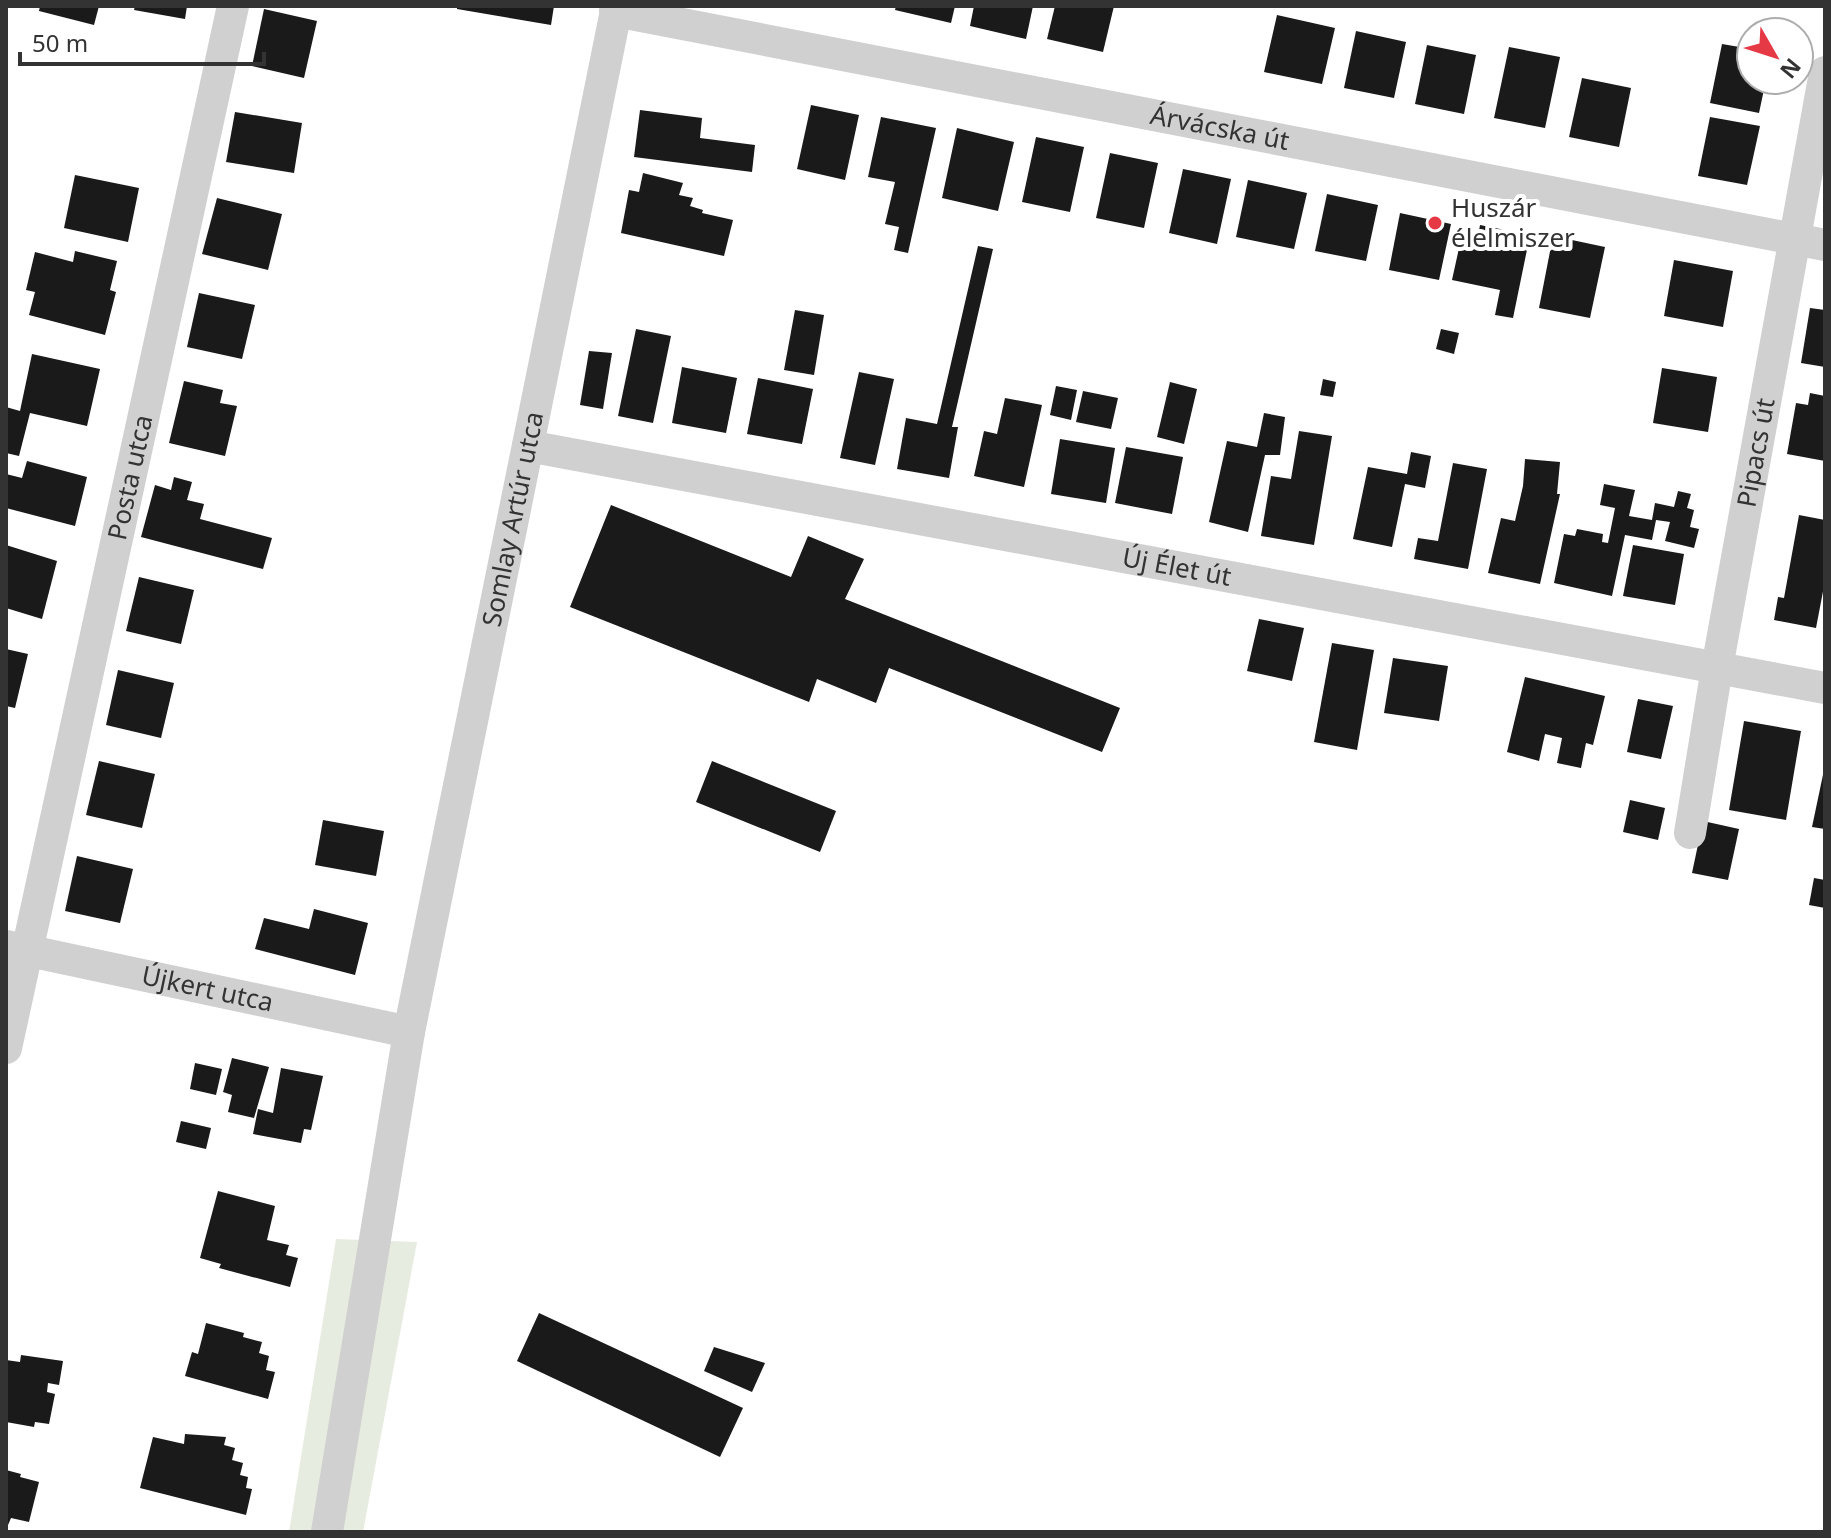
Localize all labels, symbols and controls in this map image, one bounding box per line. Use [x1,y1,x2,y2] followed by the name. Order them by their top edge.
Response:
[20,16,264,66] scale bar
[1735,16,1815,96] north arrow
[32,26,88,59] text: 50 m
[1774,53,1809,86] text: N
[1147,96,1293,158] street label: Árvácska út
[1451,189,1575,255] place label: Huszár élelmiszer
[1426,214,1444,232] marker: Huszár élelmiszer
[1727,395,1783,510] street label: Pipacs út
[473,408,551,630] street label: Somlay Artúr utca
[98,411,160,543] street label: Posta utca
[1120,538,1234,594] street label: Új Élet út
[139,956,277,1020] street label: Újkert utca

